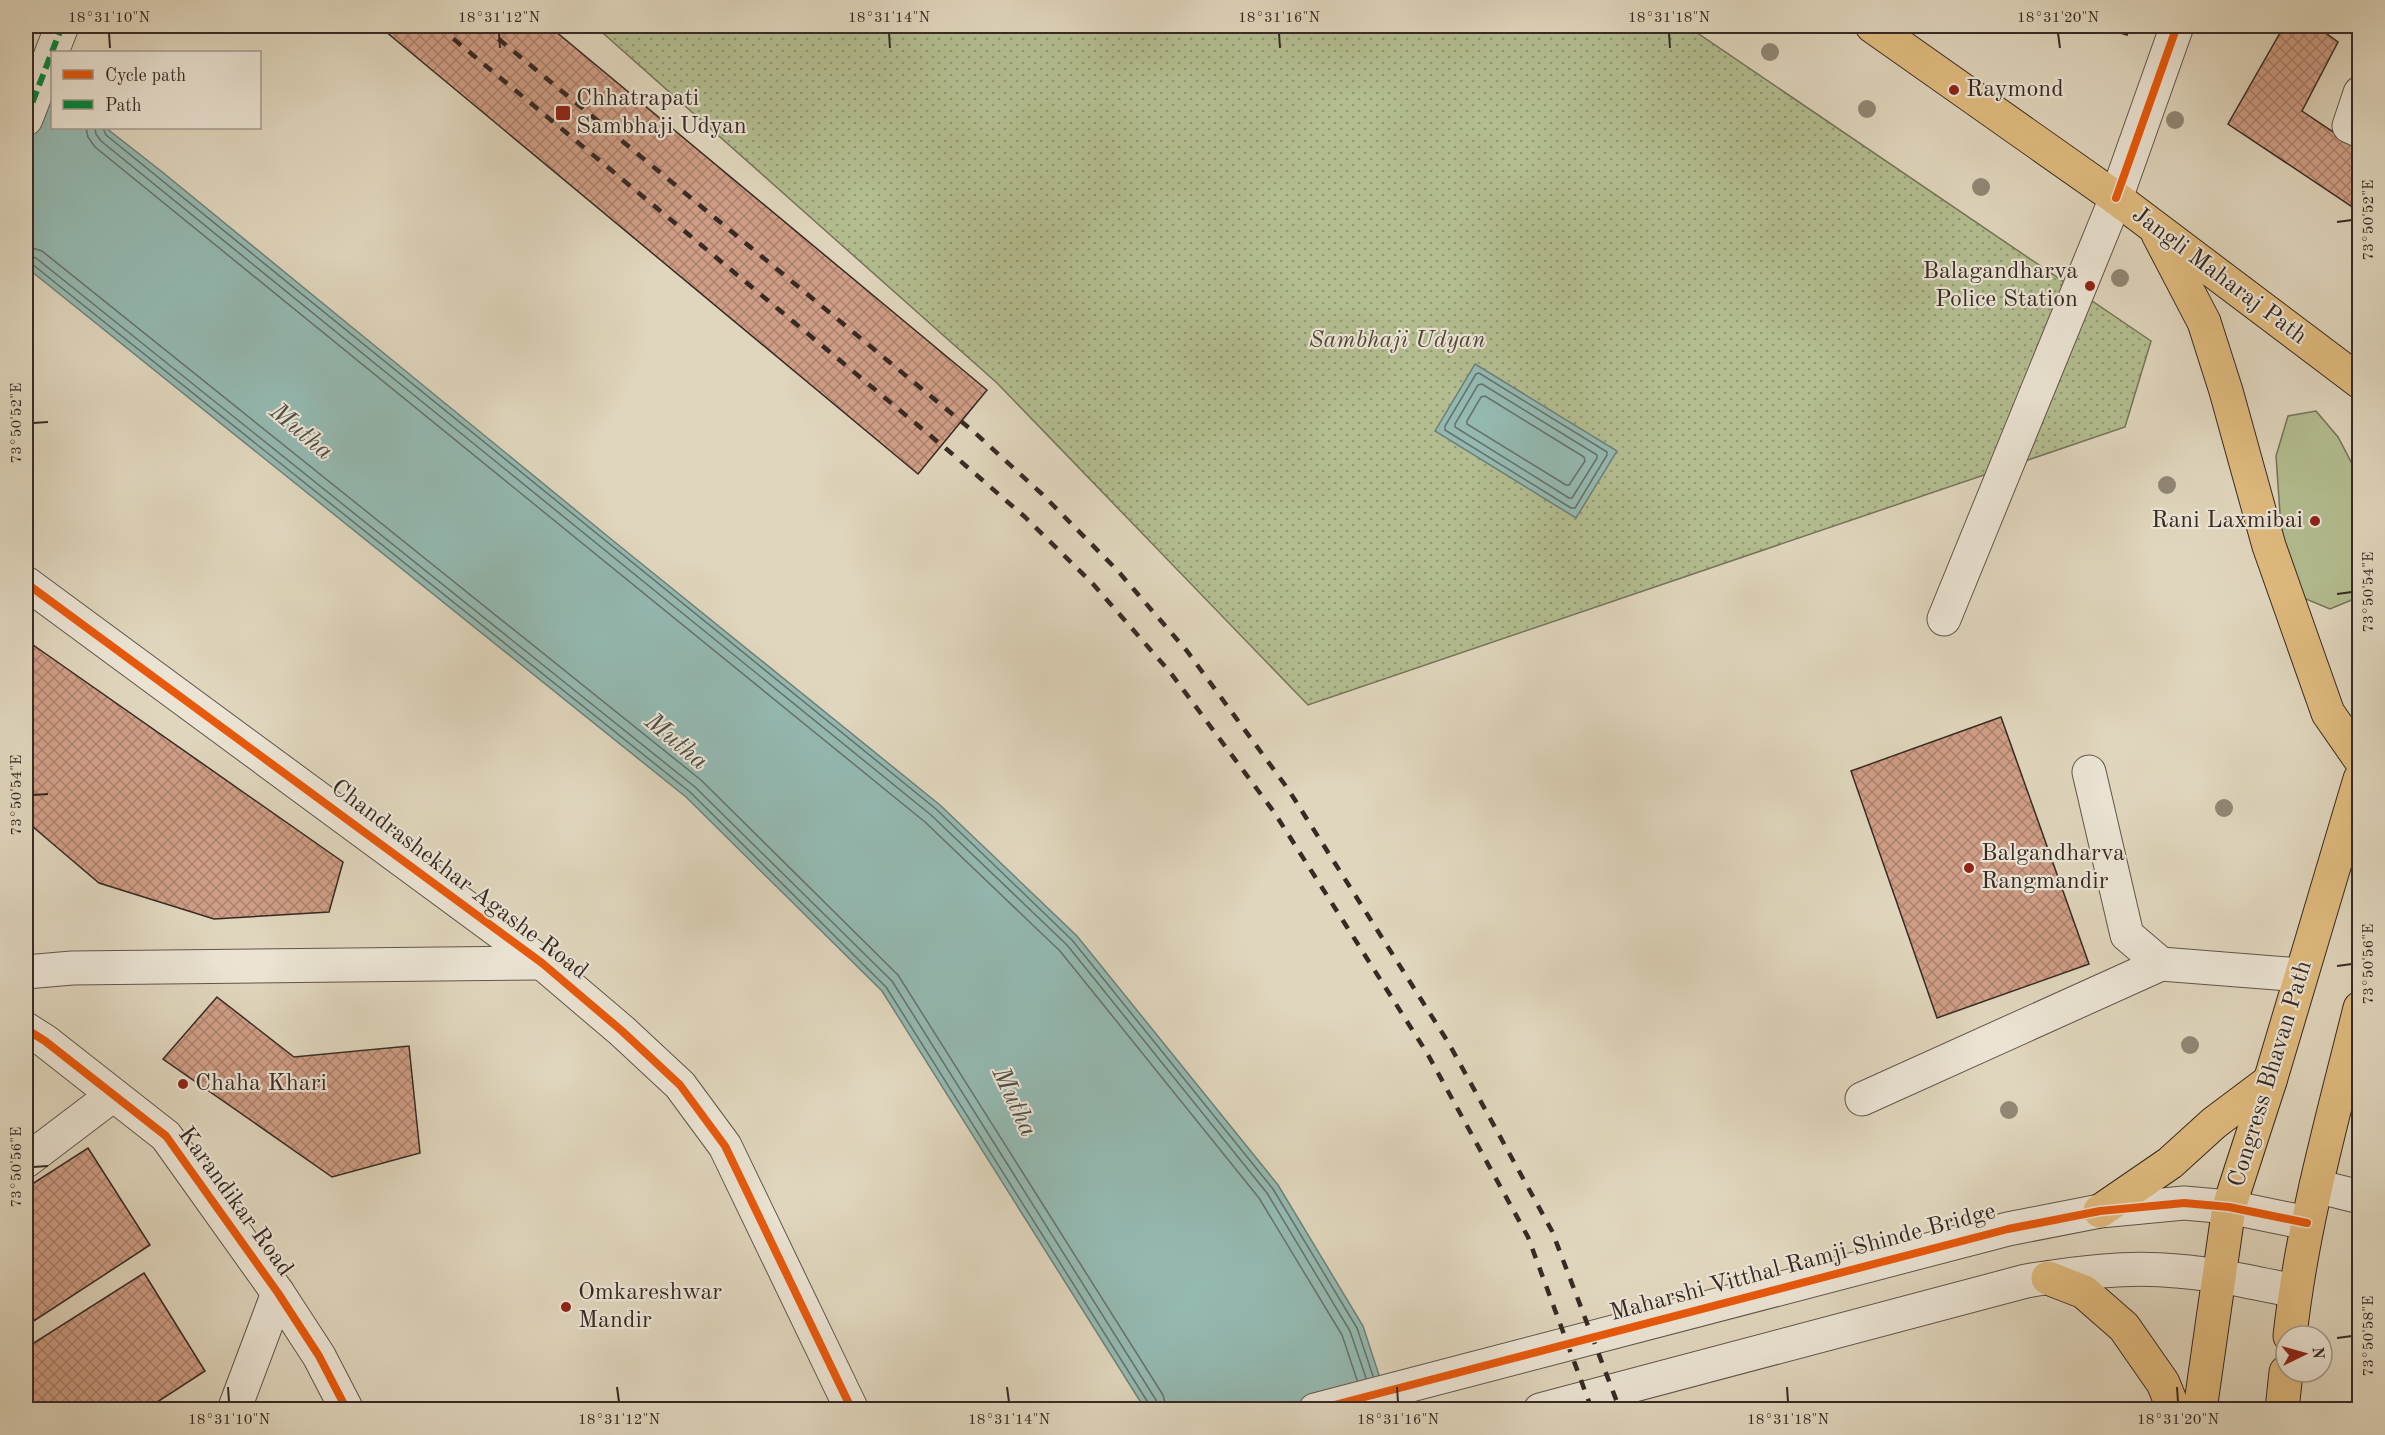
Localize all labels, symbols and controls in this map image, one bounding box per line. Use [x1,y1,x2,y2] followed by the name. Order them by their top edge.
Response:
[68,11,150,26] text: 18°31'10"N
[458,11,540,26] text: 18°31'12"N
[848,11,930,26] text: 18°31'14"N
[1238,11,1320,26] text: 18°31'16"N
[1628,11,1710,26] text: 18°31'18"N
[2017,11,2099,26] text: 18°31'20"N
[51,51,261,129] legend
[105,67,186,85] text: Cycle path
[1966,78,2064,102] place label: Raymond
[1947,83,1961,97] marker: Raymond
[576,87,747,139] place label: Chhatrapati Sambhaji Udyan
[105,97,142,115] text: Path
[554,104,572,122] marker: Chhatrapati Sambhaji Udyan
[2362,180,2377,260] text: 73°50'52"E
[2127,203,2311,349] street label: Jangli Maharaj Path
[1922,260,2078,312] place label: Balagandharva Police Station
[2083,279,2097,293] marker: Balagandharva Police Station
[1309,329,1486,353] park label: Sambhaji Udyan
[10,383,25,463] text: 73°50'52"E
[264,398,338,466] water label: Mutha
[2151,509,2303,533] place label: Rani Laxmibai
[2308,514,2322,528] marker: Rani Laxmibai
[2362,552,2377,632] text: 73°50'54"E
[639,708,713,776] water label: Mutha
[10,755,25,835] text: 73°50'54"E
[326,776,592,984] street label: Chandrashekhar Agashe Road
[1981,842,2125,894] place label: Balgandharva Rangmandir
[1962,861,1976,875] marker: Balgandharva Rangmandir
[2362,924,2377,1004] text: 73°50'56"E
[2225,958,2317,1190] street label: Congress Bhavan Path
[986,1062,1041,1141] water label: Mutha
[195,1072,327,1096] place label: Chaha Khari
[176,1077,190,1091] marker: Chaha Khari
[173,1123,297,1281] street label: Karandikar Road
[10,1127,25,1207] text: 73°50'56"E
[1608,1200,1998,1326] street label: Maharshi Vitthal Ramji Shinde Bridge
[578,1281,722,1333] place label: Omkareshwar Mandir
[2362,1296,2377,1376] text: 73°50'58"E
[559,1300,573,1314] marker: Omkareshwar Mandir
[2274,1324,2334,1384] north arrow
[2308,1346,2326,1360] text: N
[188,1413,270,1428] text: 18°31'10"N
[578,1413,660,1428] text: 18°31'12"N
[968,1413,1050,1428] text: 18°31'14"N
[1357,1413,1439,1428] text: 18°31'16"N
[1747,1413,1829,1428] text: 18°31'18"N
[2137,1413,2219,1428] text: 18°31'20"N

